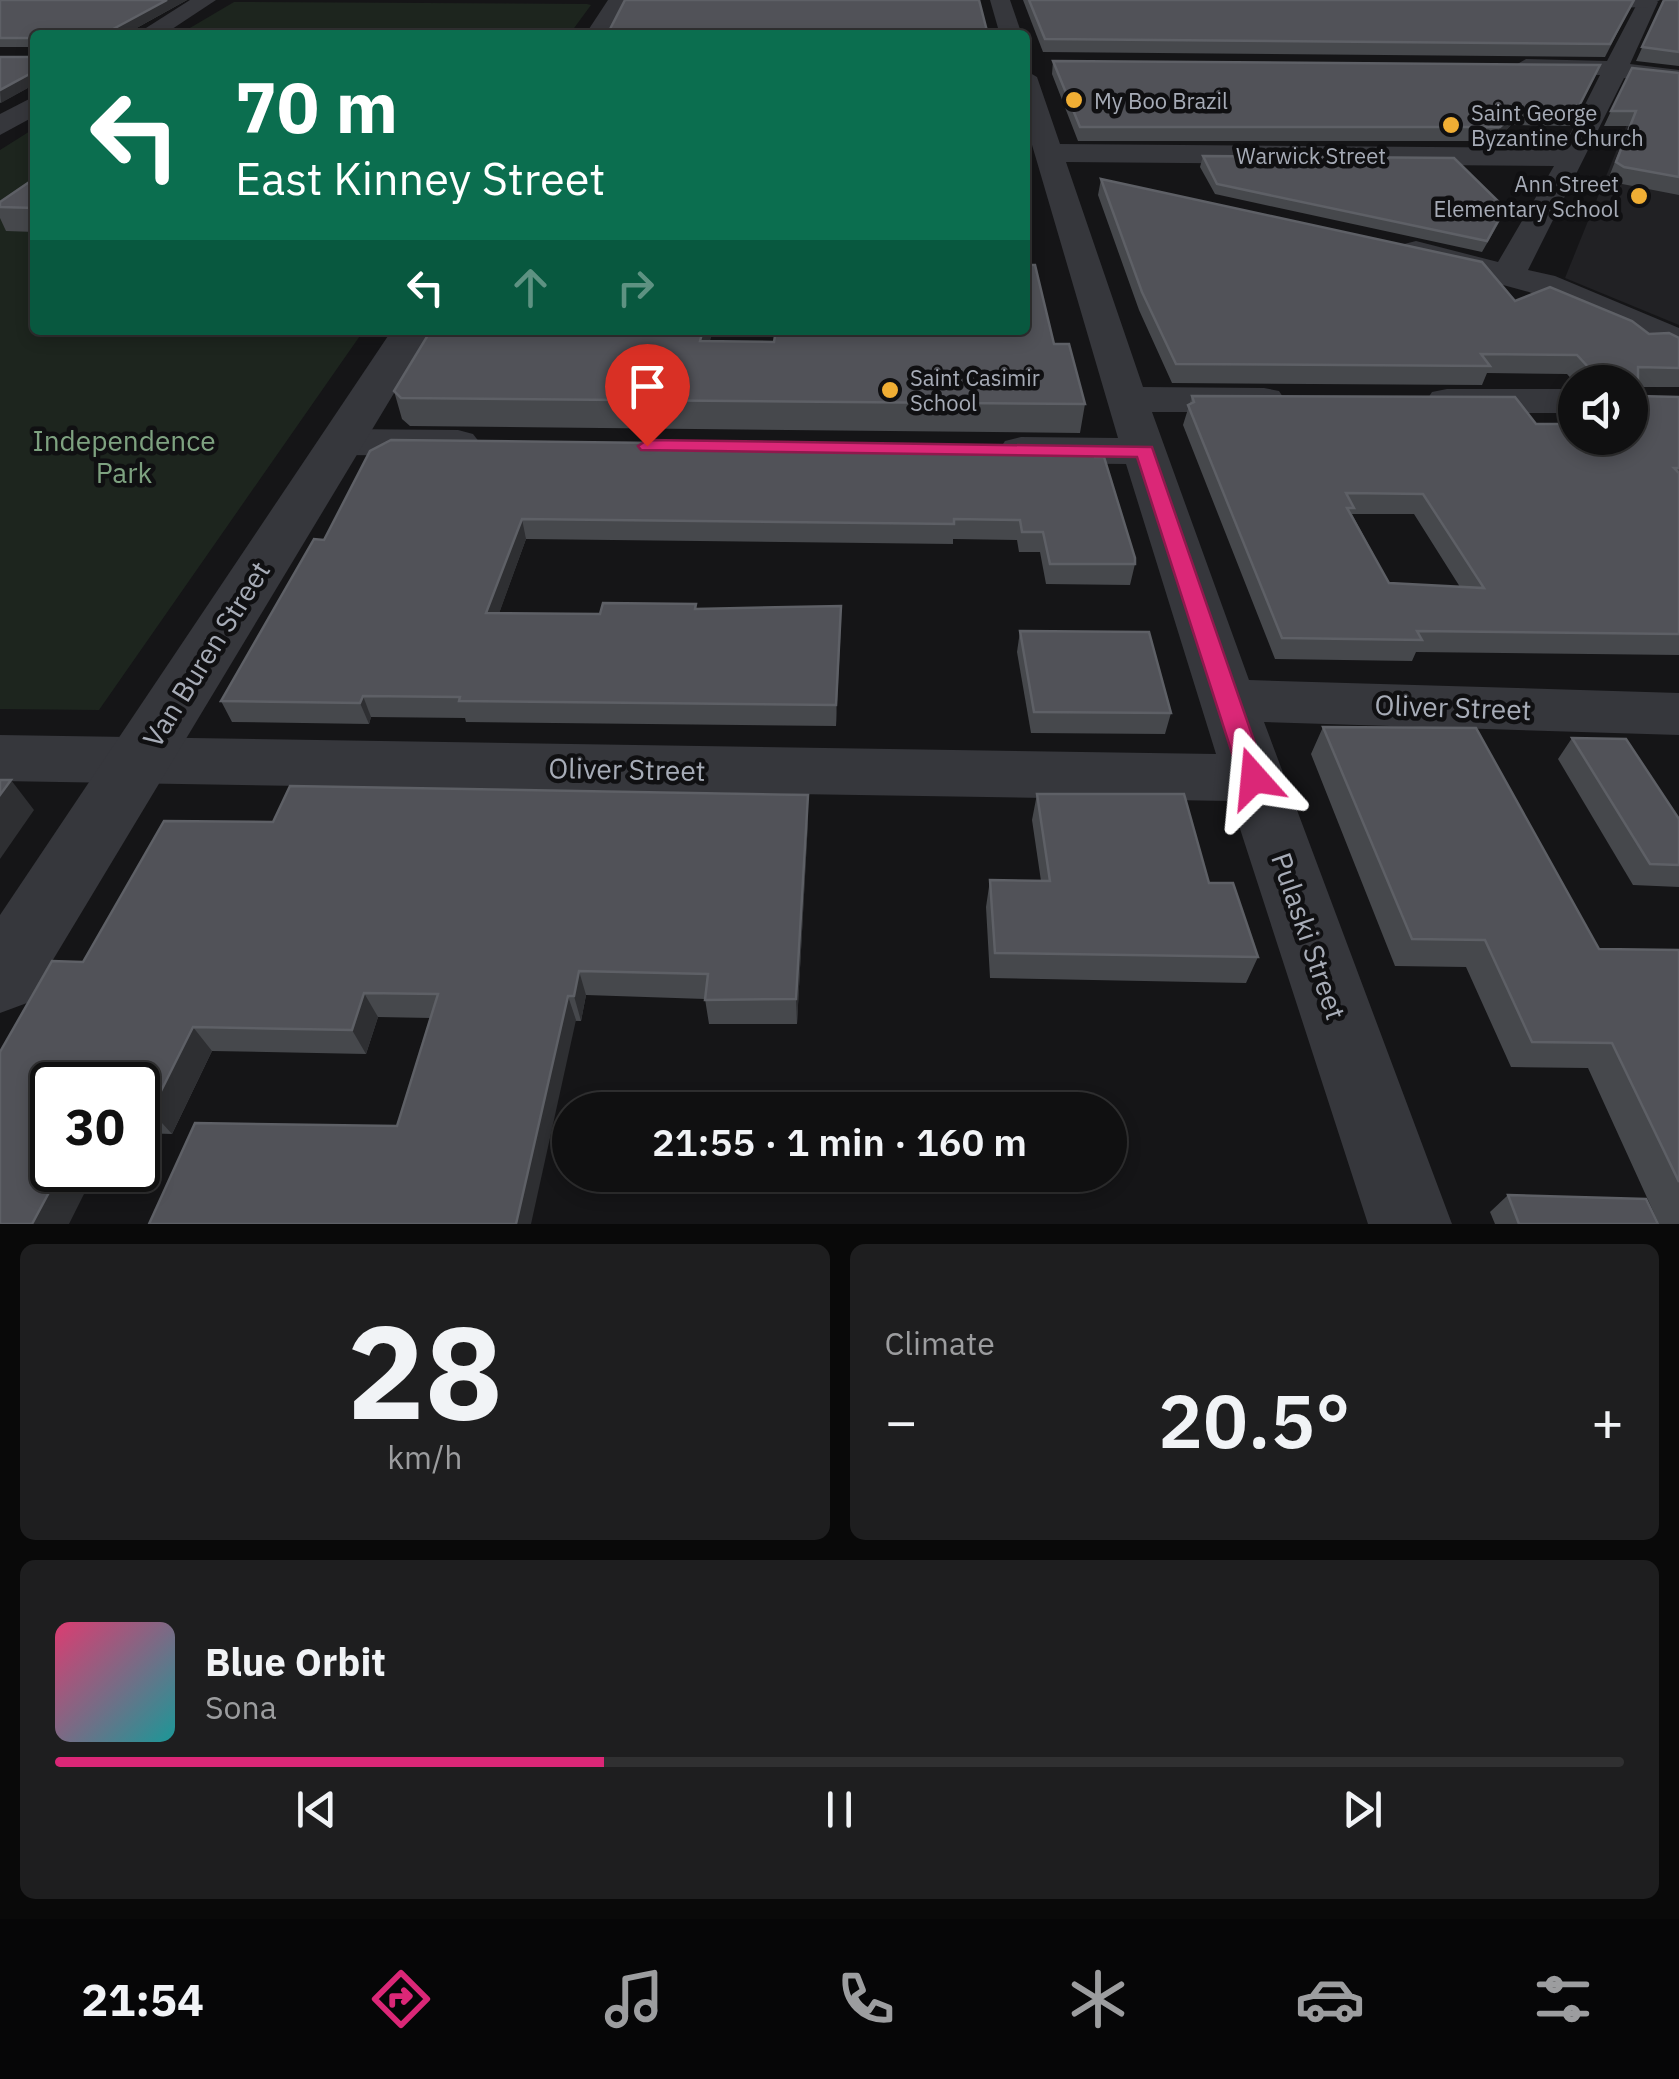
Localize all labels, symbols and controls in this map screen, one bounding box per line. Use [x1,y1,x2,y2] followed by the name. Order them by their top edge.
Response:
[235,61,398,152] text: 70 m
[70,70,200,200] icon: left
[1094,86,1228,115] place label: My Boo Brazil
[1063,89,1085,111] marker: My Boo Brazil
[1471,98,1644,152] place label: Saint George Byzantine Church
[1440,114,1462,136] marker: Saint George Byzantine Church
[1236,141,1386,170] street label: Warwick Street
[235,149,605,207] text: East Kinney Street
[1433,169,1619,223] place label: Ann Street Elementary School
[1628,185,1650,207] marker: Ann Street Elementary School
[398,260,453,315] icon: left
[503,260,558,315] icon: ahead
[608,260,663,315] icon: right
[605,344,690,447] pin
[620,359,675,414] icon: arrive
[910,363,1040,417] place label: Saint Casimir School
[1558,365,1648,455] map controls
[1558,365,1648,455] button: sound
[879,379,901,401] marker: Saint Casimir School
[32,422,216,491] park label: Independence Park
[134,554,278,754] street label: Van Buren Street
[1374,686,1532,728] street label: Oliver Street
[1202,726,1306,830] position arrow
[548,749,706,789] street label: Oliver Street
[1263,848,1355,1024] street label: Pulaski Street
[30,1062,160,1192] speed limit sign: 30
[652,1117,1027,1166] text: 21:55 · 1 min · 160 m
[347,1286,503,1455] text: 28
[885,1322,995,1364] text: Climate
[1158,1371,1351,1469] text: 20.5°
[885,1385,918,1456] text: −
[1591,1385,1624,1456] text: +
[387,1436,462,1478] text: km/h
[205,1637,386,1686] text: Blue Orbit
[205,1686,277,1728] text: Sona
[289,1782,344,1837] icon: previous
[812,1782,867,1837] icon: pause
[1335,1782,1390,1837] icon: next
[366,1964,436,2034] icon: directions
[599,1964,669,2034] icon: music
[831,1964,901,2034] icon: phone
[1063,1964,1133,2034] icon: climate
[1295,1964,1365,2034] icon: car
[1528,1964,1598,2034] icon: filters
[81,1970,204,2028] text: 21:54

